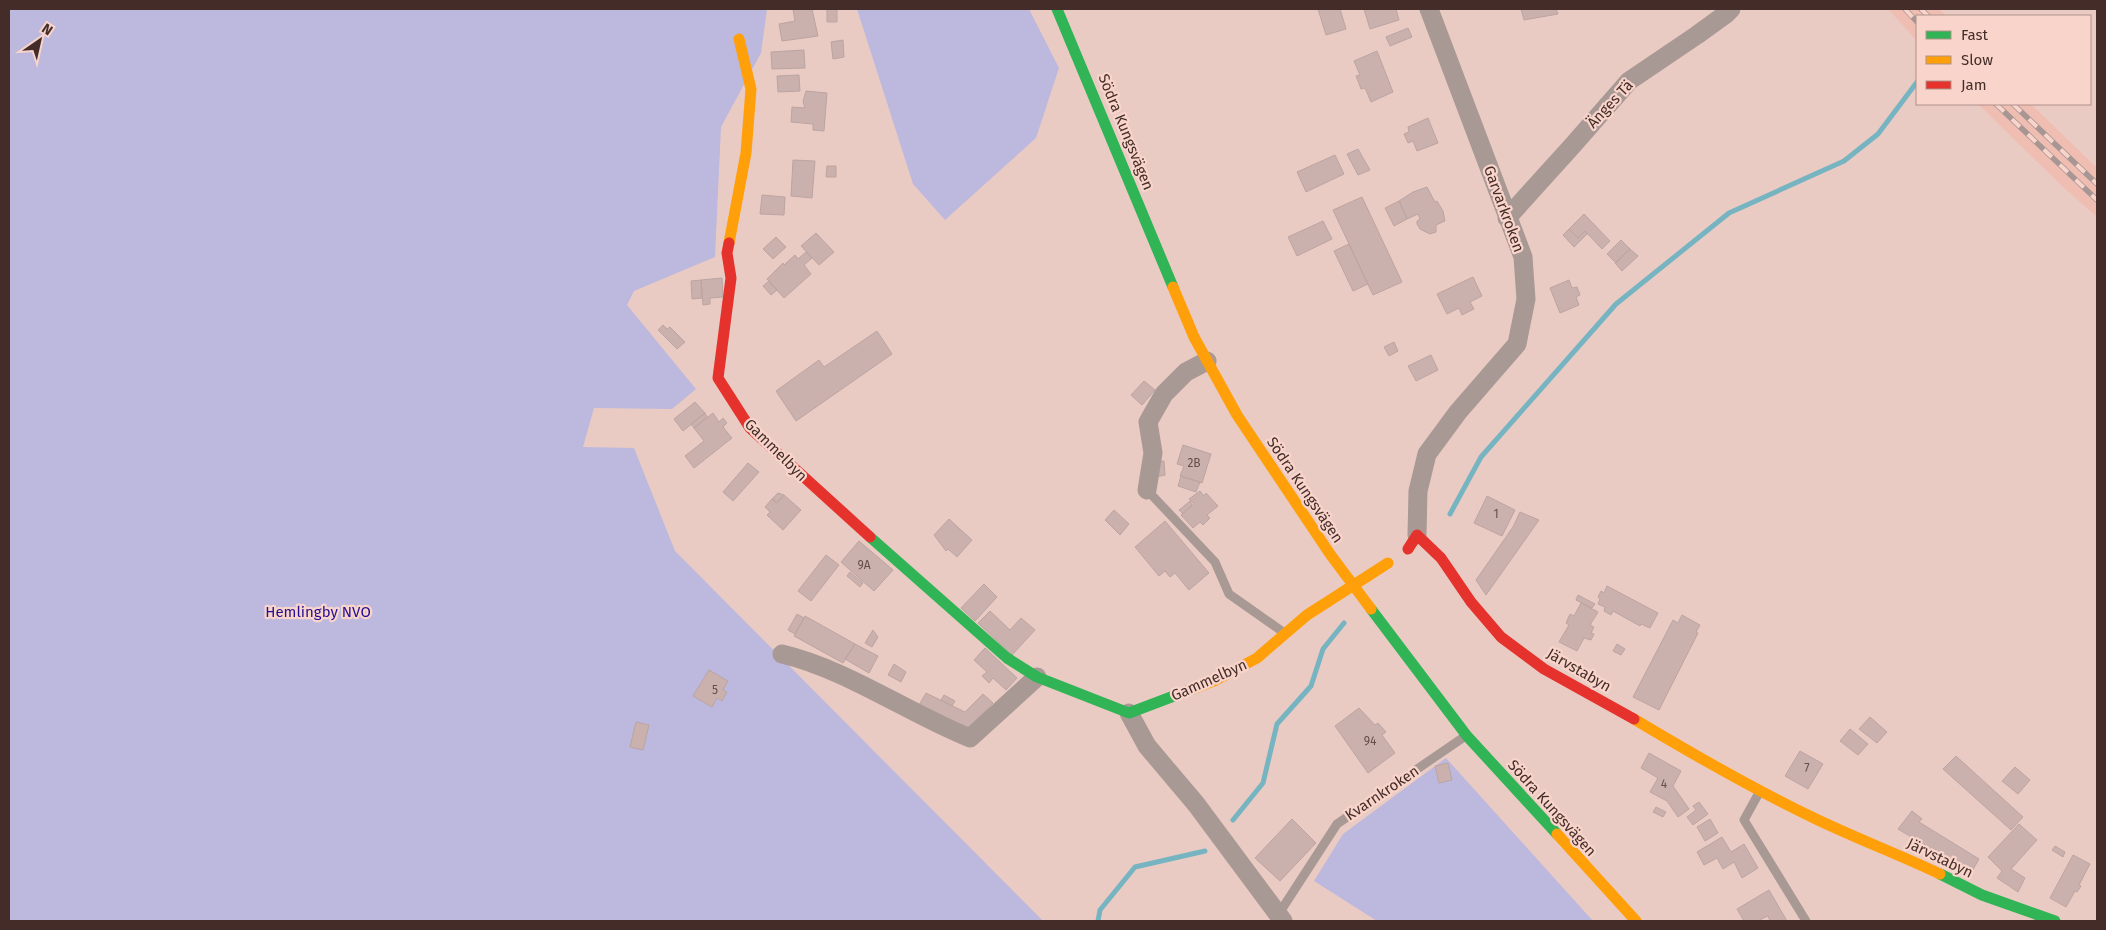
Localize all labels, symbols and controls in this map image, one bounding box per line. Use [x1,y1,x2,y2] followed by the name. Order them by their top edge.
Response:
[15,15,65,65] north arrow
[1916,15,2091,105] legend
[38,20,56,39] text: N
[1961,26,1988,44] text: Fast
[1961,51,1993,69] text: Slow
[1094,71,1158,193] street label: Södra Kungsvägen
[1583,76,1637,132] street label: Änges Tä
[1961,76,1987,94] text: Jam
[1480,163,1528,255] street label: Garvarkroken
[741,415,811,485] street label: Gammelbyn
[1263,434,1347,546] street label: Södra Kungsvägen
[1187,456,1201,470] house number: 2B
[1493,507,1499,521] house number: 1
[857,558,871,572] house number: 9A
[265,603,371,621] park label: Hemlingby NVO
[1544,644,1614,696] street label: Järvstabyn
[1168,655,1250,705] street label: Gammelbyn
[712,683,718,697] house number: 5
[1364,734,1377,748] house number: 94
[1504,756,1600,860] street label: Södra Kungsvägen
[1804,761,1810,775] house number: 7
[1342,762,1422,824] street label: Kvarnkroken
[1661,777,1668,791] house number: 4
[1904,834,1976,882] street label: Järvstabyn

